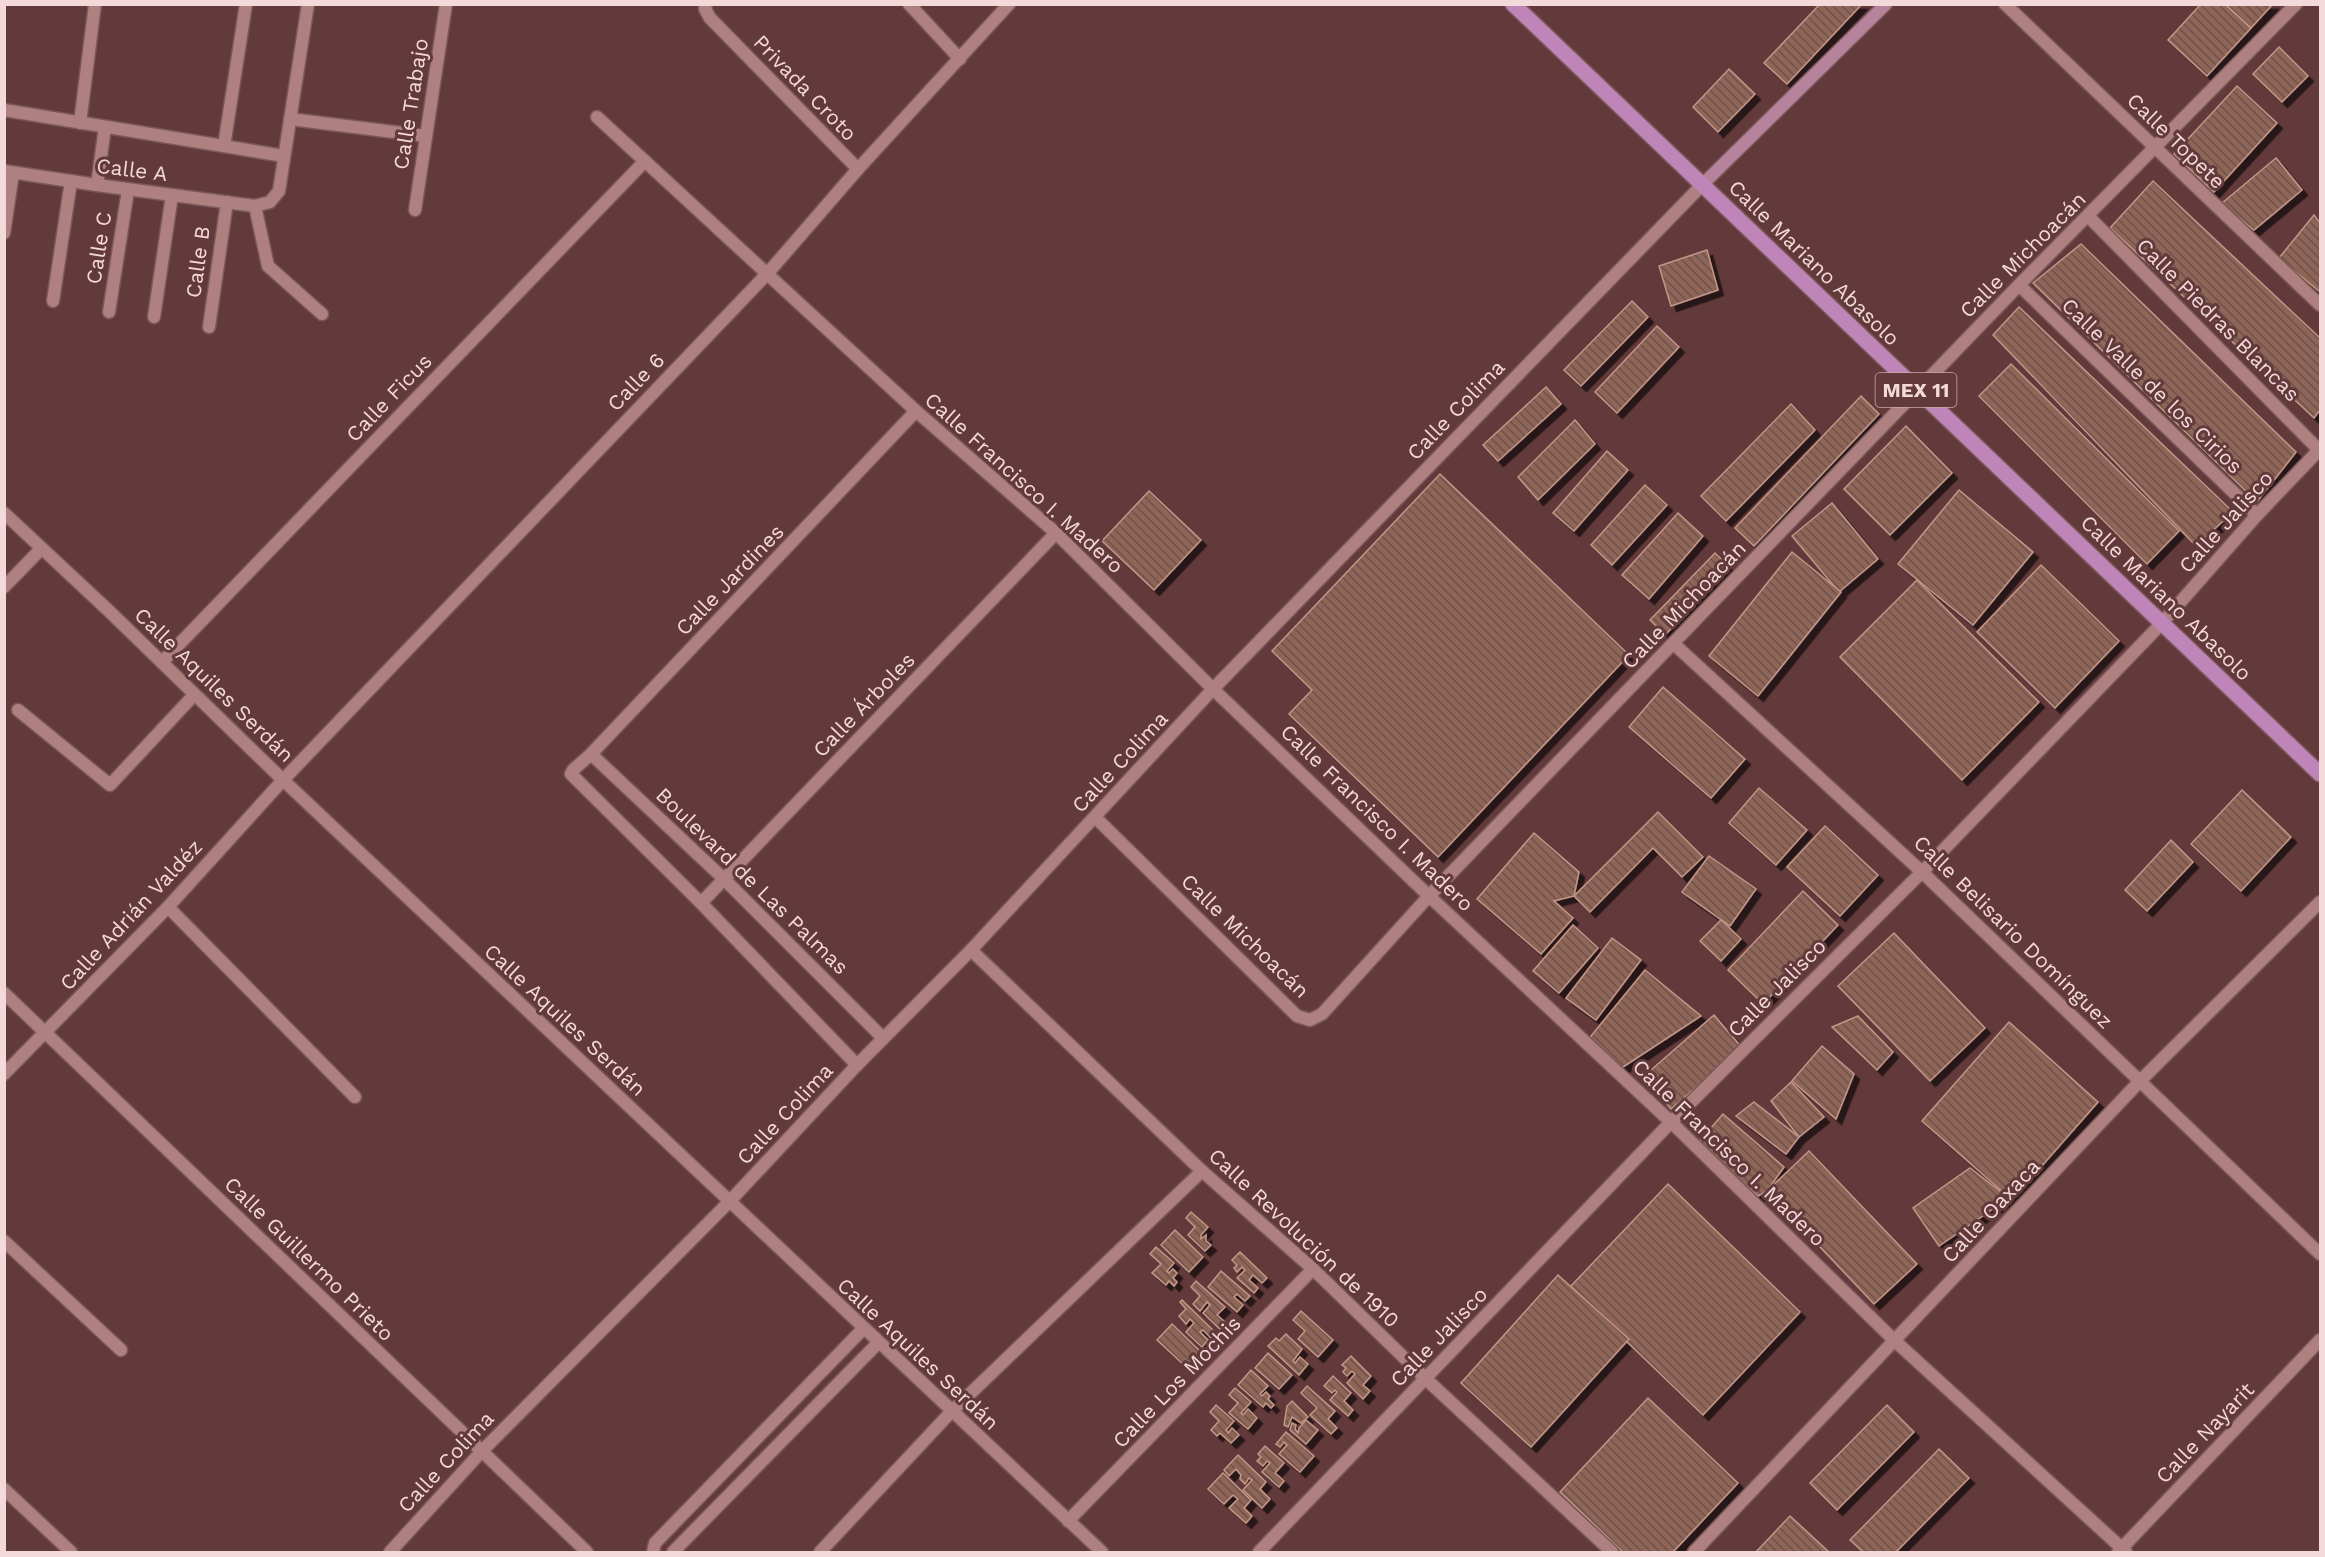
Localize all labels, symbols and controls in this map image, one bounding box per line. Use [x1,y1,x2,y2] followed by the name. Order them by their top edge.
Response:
[749,29,862,146] street label: Privada Croto
[388,37,433,171] street label: Calle Trabajo
[2122,88,2231,194] street label: Calle Topete
[95,153,169,186] street label: Calle A
[1724,175,1905,351] street label: Calle Mariano Abasolo
[1954,186,2091,323] street label: Calle Michoacán
[80,210,117,286] street label: Calle C
[180,224,215,299] street label: Calle B
[2132,233,2305,406] street label: Calle Piedras Blancas
[2057,293,2248,479] street label: Calle Valle de los Cirios
[602,347,669,416] street label: Calle 6
[341,348,437,447] street label: Calle Ficus
[1402,354,1510,465] street label: Calle Colima
[1876,373,1956,407] road number: MEX 11
[920,387,1129,578] street label: Calle Francisco I. Madero
[2173,465,2278,578] street label: Calle Jalisco
[2076,510,2257,686] street label: Calle Mariano Abasolo
[670,519,789,640] street label: Calle Jardines
[1616,536,1751,674] street label: Calle Michoacán
[130,602,299,767] street label: Calle Aquiles Serdán
[808,647,920,762] street label: Calle Árboles
[1066,706,1173,817] street label: Calle Colima
[1276,719,1479,916] street label: Calle Francisco I. Madero
[651,782,854,979] street label: Boulevard de Las Palmas
[1909,830,2118,1033] street label: Calle Belisario Domínguez
[54,834,207,995] street label: Calle Adrián Valdéz
[1176,868,1314,1003] street label: Calle Michoacán
[1722,933,1831,1042] street label: Calle Jalisco
[479,938,651,1101] street label: Calle Aquiles Serdán
[1628,1054,1831,1251] street label: Calle Francisco I. Madero
[731,1058,838,1169] street label: Calle Colima
[1204,1143,1405,1332] street label: Calle Revolución de 1910
[1936,1154,2045,1268] street label: Calle Oaxaca
[220,1171,399,1346] street label: Calle Guillermo Prieto
[832,1272,1004,1435] street label: Calle Aquiles Serdán
[1385,1282,1492,1392] street label: Calle Jalisco
[1107,1311,1246,1453] street label: Calle Los Mochis
[2150,1377,2259,1488] street label: Calle Nayarit
[392,1406,499,1517] street label: Calle Colima

